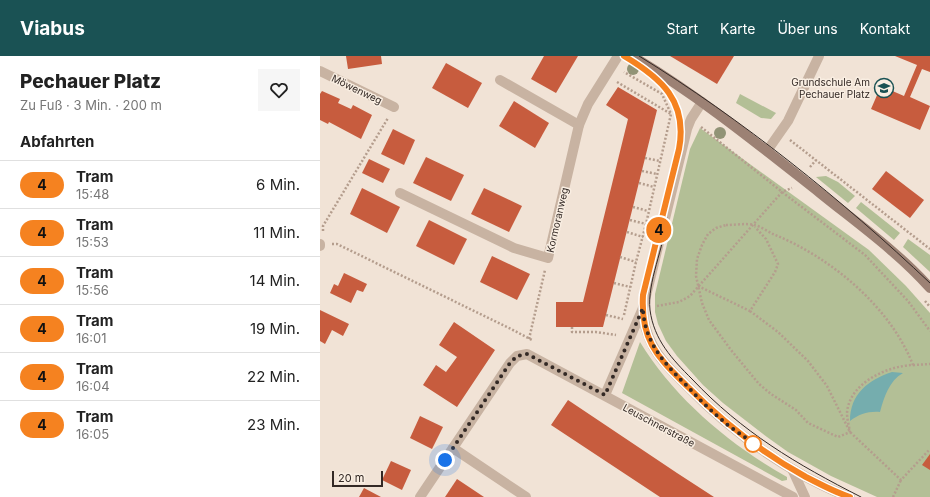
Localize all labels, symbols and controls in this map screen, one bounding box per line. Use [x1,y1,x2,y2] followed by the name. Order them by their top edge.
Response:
[20,17,85,40] text: Viabus
[666,20,698,37] text: Start
[720,20,755,37] text: Karte
[777,20,838,37] text: Über uns
[860,20,910,37] text: Kontakt
[258,69,300,111] button: heart
[20,70,161,93] text: Pechauer Platz
[330,72,384,106] street label: Möwenweg
[791,76,870,100] place label: Grundschule Am Pechauer Platz
[873,77,895,99] school or university icon: Grundschule Am Pechauer Platz
[20,97,162,113] text: Zu Fuß · 3 Min. · 200 m
[20,132,94,151] text: Abfahrten
[76,167,113,186] text: Tram
[256,175,300,194] text: 6 Min.
[37,176,47,193] text: 4
[76,186,109,202] text: 15:48
[544,186,570,254] street label: Kormoranweg
[76,215,113,234] text: Tram
[646,217,672,243] line badge: 4
[654,221,664,238] text: 4
[253,223,300,242] text: 11 Min.
[37,224,47,241] text: 4
[76,234,109,250] text: 15:53
[76,263,113,282] text: Tram
[250,271,300,290] text: 14 Min.
[37,272,47,289] text: 4
[76,282,109,298] text: 15:56
[76,311,113,330] text: Tram
[250,319,300,338] text: 19 Min.
[37,320,47,337] text: 4
[76,330,107,346] text: 16:01
[76,359,113,378] text: Tram
[247,367,300,386] text: 22 Min.
[37,368,47,385] text: 4
[76,378,110,394] text: 16:04
[621,401,697,449] street label: Leuschnerstraße
[76,407,113,426] text: Tram
[247,415,300,434] text: 23 Min.
[37,416,47,433] text: 4
[76,426,109,442] text: 16:05
[744,435,762,453] unlabelled marker
[435,450,455,470] your location
[332,469,383,488] scale bar
[338,471,364,485] text: 20 m

